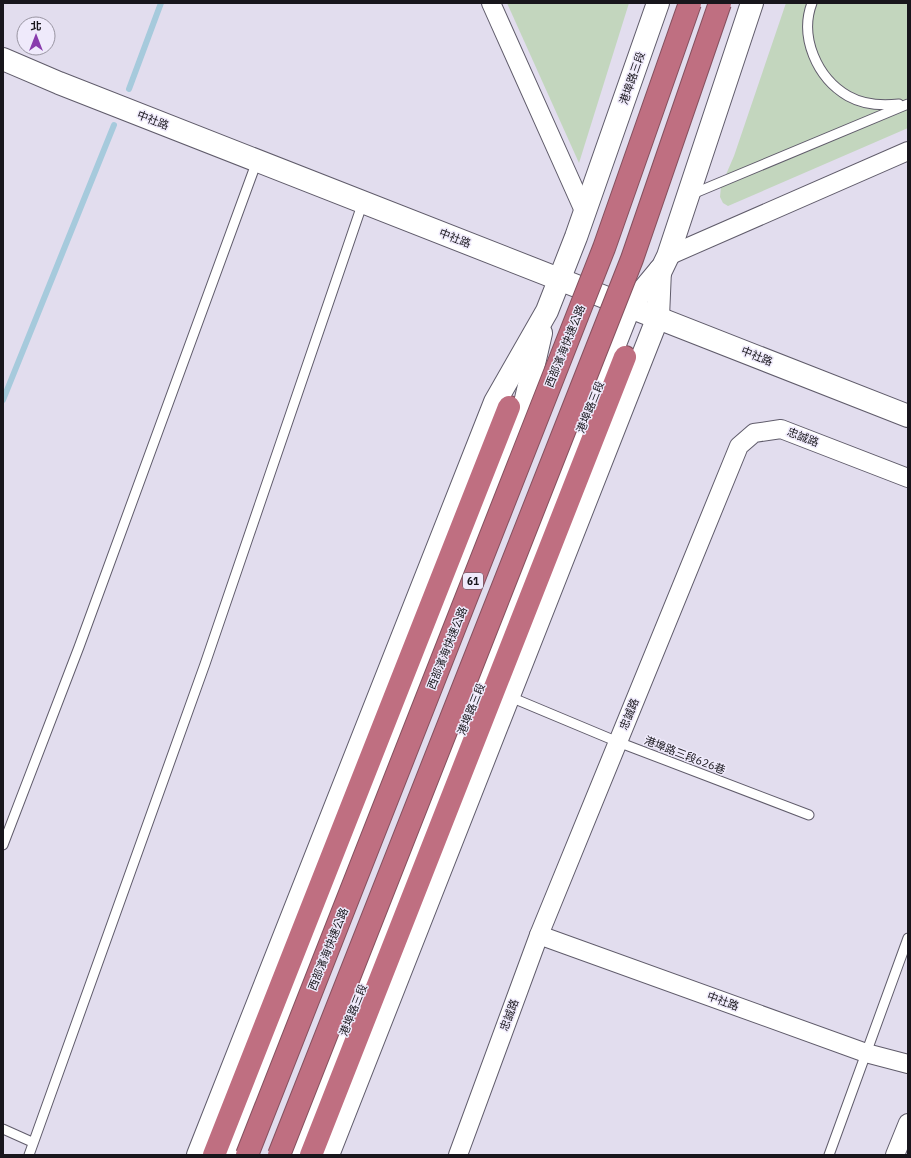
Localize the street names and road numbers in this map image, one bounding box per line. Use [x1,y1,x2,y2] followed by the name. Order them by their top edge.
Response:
[616,50,648,106] street label: 港埠路三段
[135,108,171,132] street label: 中社路
[437,226,473,250] street label: 中社路
[542,303,588,389] street label: 西部濱海快速公路
[739,343,775,369] street label: 中社路
[573,379,607,435] street label: 港埠路三段
[785,425,821,449] street label: 忠誠路
[463,573,483,589] road number: 61
[424,605,470,691] street label: 西部濱海快速公路
[454,681,488,737] street label: 港埠路三段
[616,696,642,732] street label: 忠誠路
[642,733,728,777] street label: 港埠路三段626巷
[305,906,351,992] street label: 西部濱海快速公路
[336,982,370,1038] street label: 港埠路三段
[705,989,741,1013] street label: 中社路
[497,997,521,1033] street label: 忠誠路

